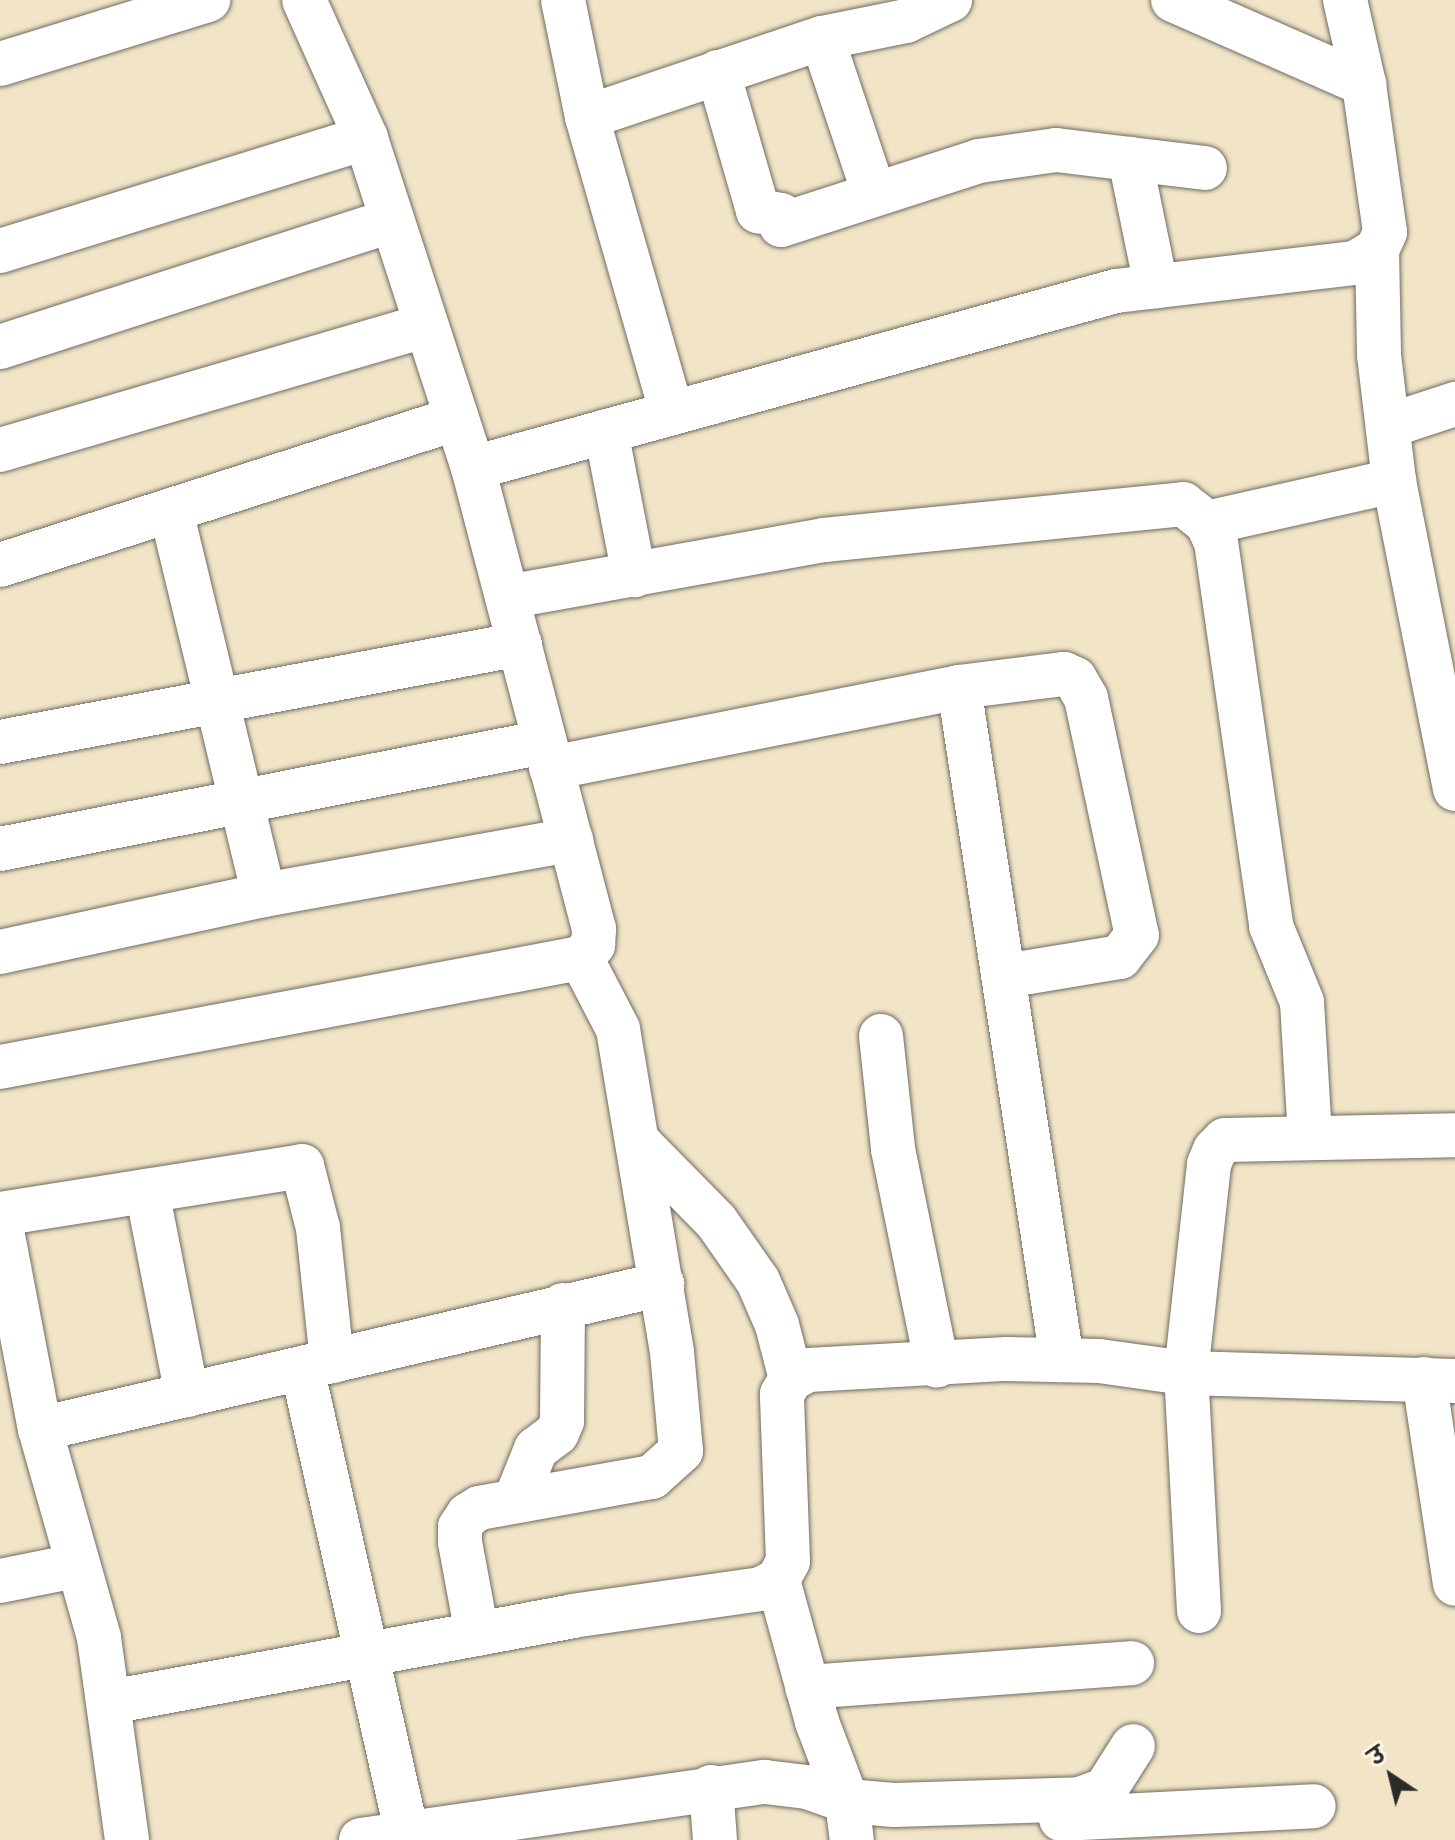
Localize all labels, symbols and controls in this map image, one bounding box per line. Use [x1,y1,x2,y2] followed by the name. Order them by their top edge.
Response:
[1351,1736,1431,1816] north arrow
[1363,1741,1391,1772] text: उ

